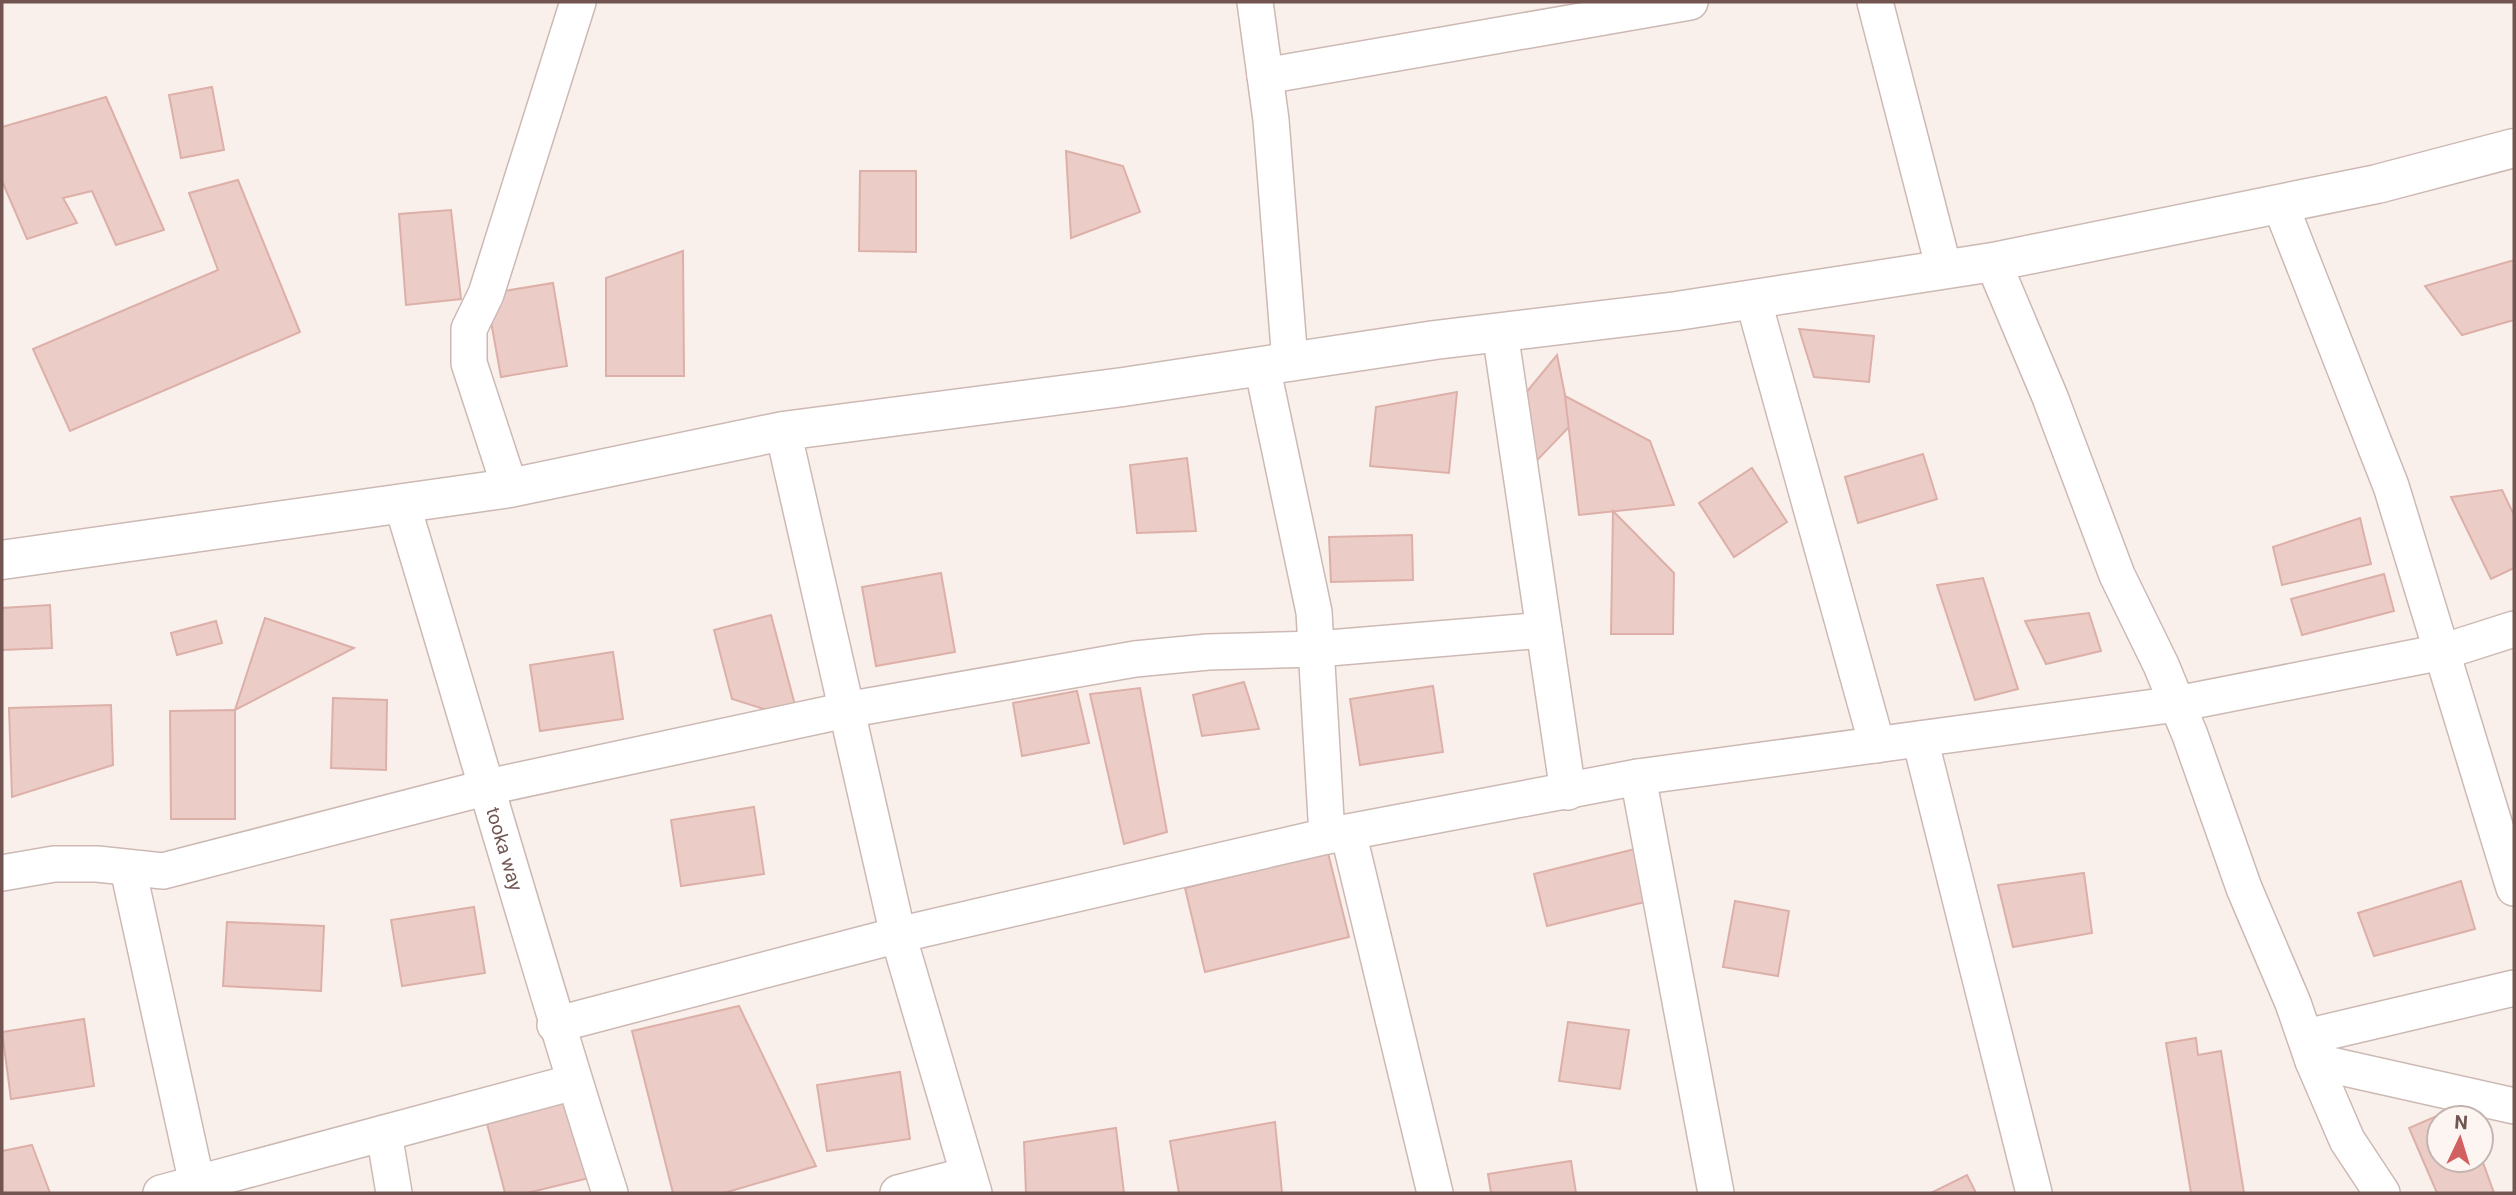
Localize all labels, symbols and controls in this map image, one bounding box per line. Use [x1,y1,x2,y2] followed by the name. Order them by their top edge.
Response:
[482,805,528,893] street label: tooka way
[2425,1104,2495,1174] north arrow
[2454,1111,2469,1134] text: N

